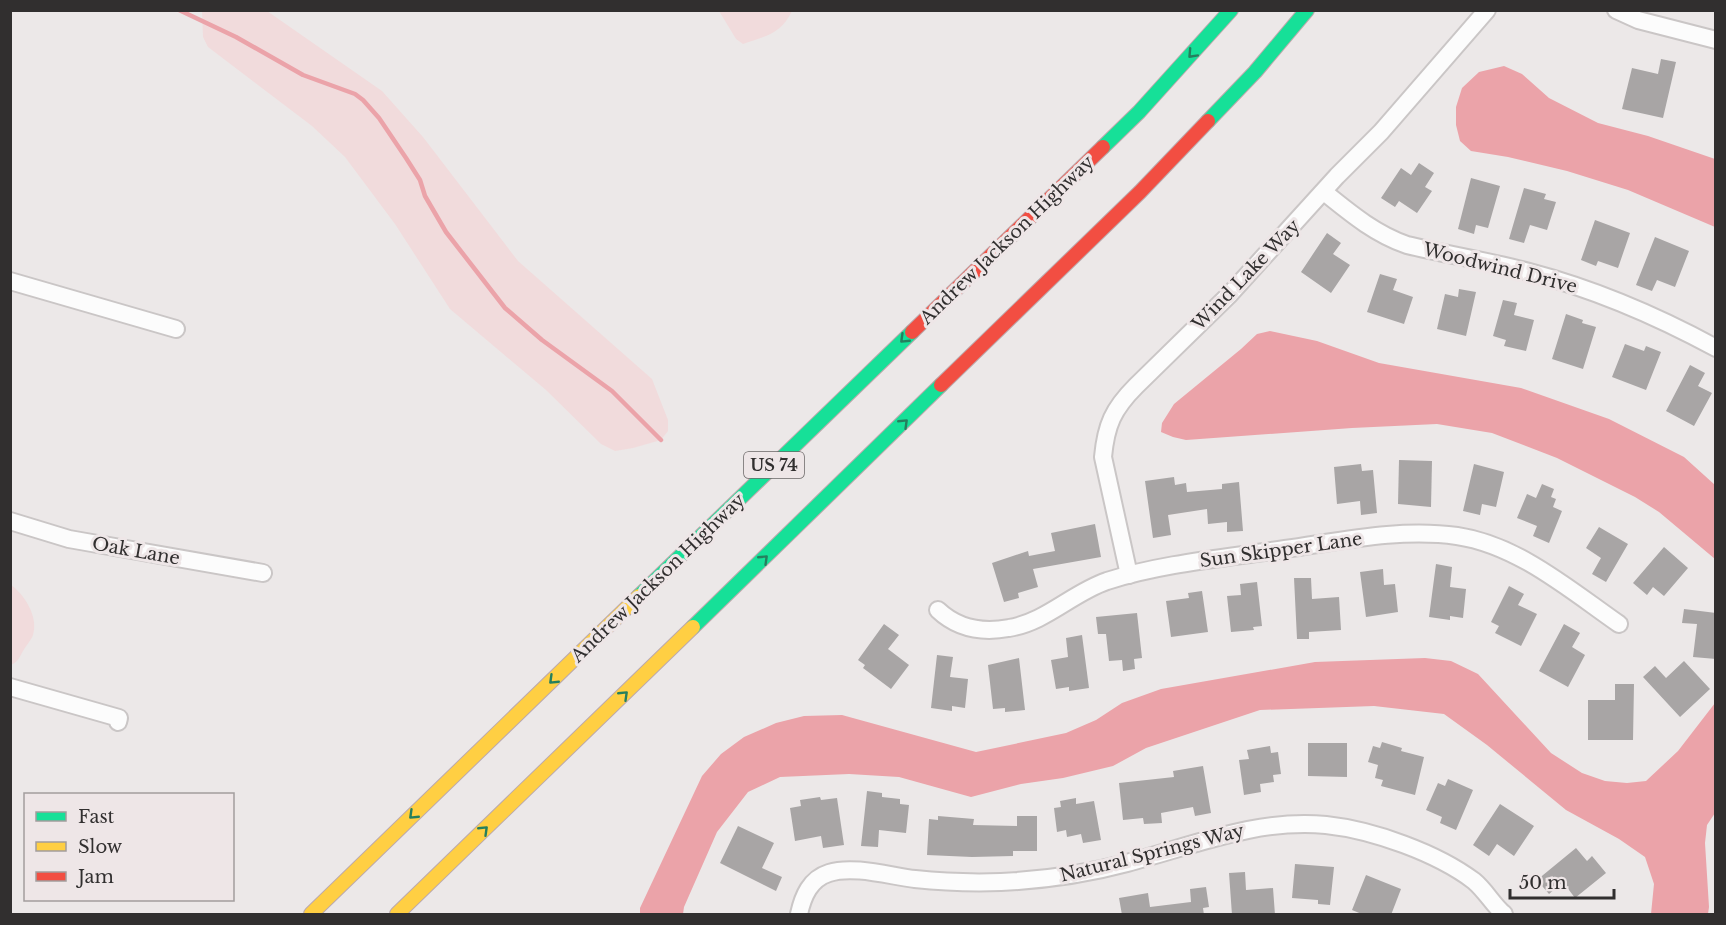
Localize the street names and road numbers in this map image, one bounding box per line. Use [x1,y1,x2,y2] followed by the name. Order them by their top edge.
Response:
[915,151,1099,330] street label: Andrew Jackson Highway
[1187,215,1305,336] street label: Wind Lake Way
[1420,238,1579,298] street label: Woodwind Drive
[744,452,804,478] road number: US 74
[566,489,750,668] street label: Andrew Jackson Highway
[1198,528,1364,572] street label: Sun Skipper Lane
[90,532,182,570] street label: Oak Lane
[1058,819,1247,887] street label: Natural Springs Way

